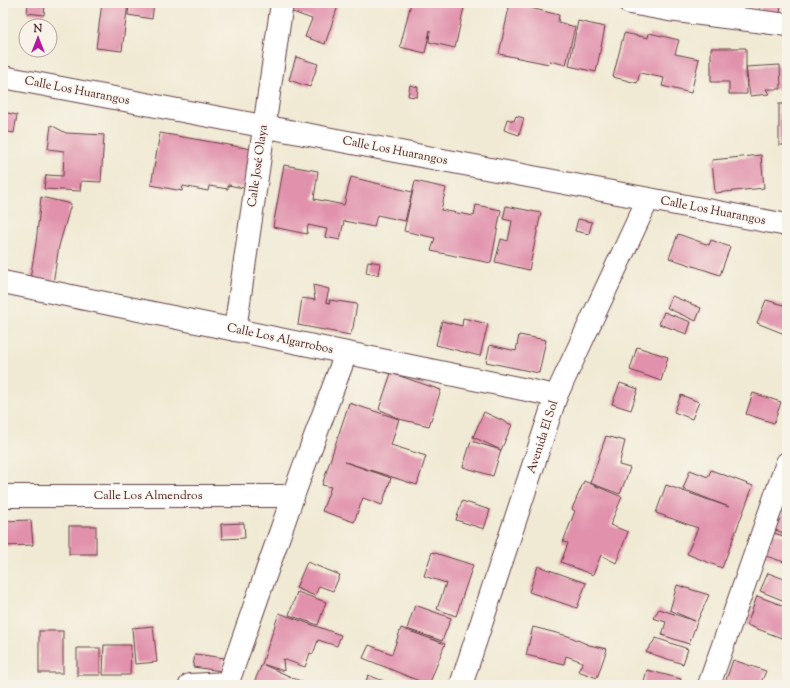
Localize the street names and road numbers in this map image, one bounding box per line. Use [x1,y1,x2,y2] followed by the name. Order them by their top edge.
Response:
[23,72,131,110] street label: Calle Los Huarangos
[243,123,273,208] street label: Calle José Olaya
[341,132,449,170] street label: Calle Los Huarangos
[659,192,767,230] street label: Calle Los Huarangos
[225,319,335,359] street label: Calle Los Algarrobos
[523,397,564,476] street label: Avenida El Sol
[94,487,203,505] street label: Calle Los Almendros

